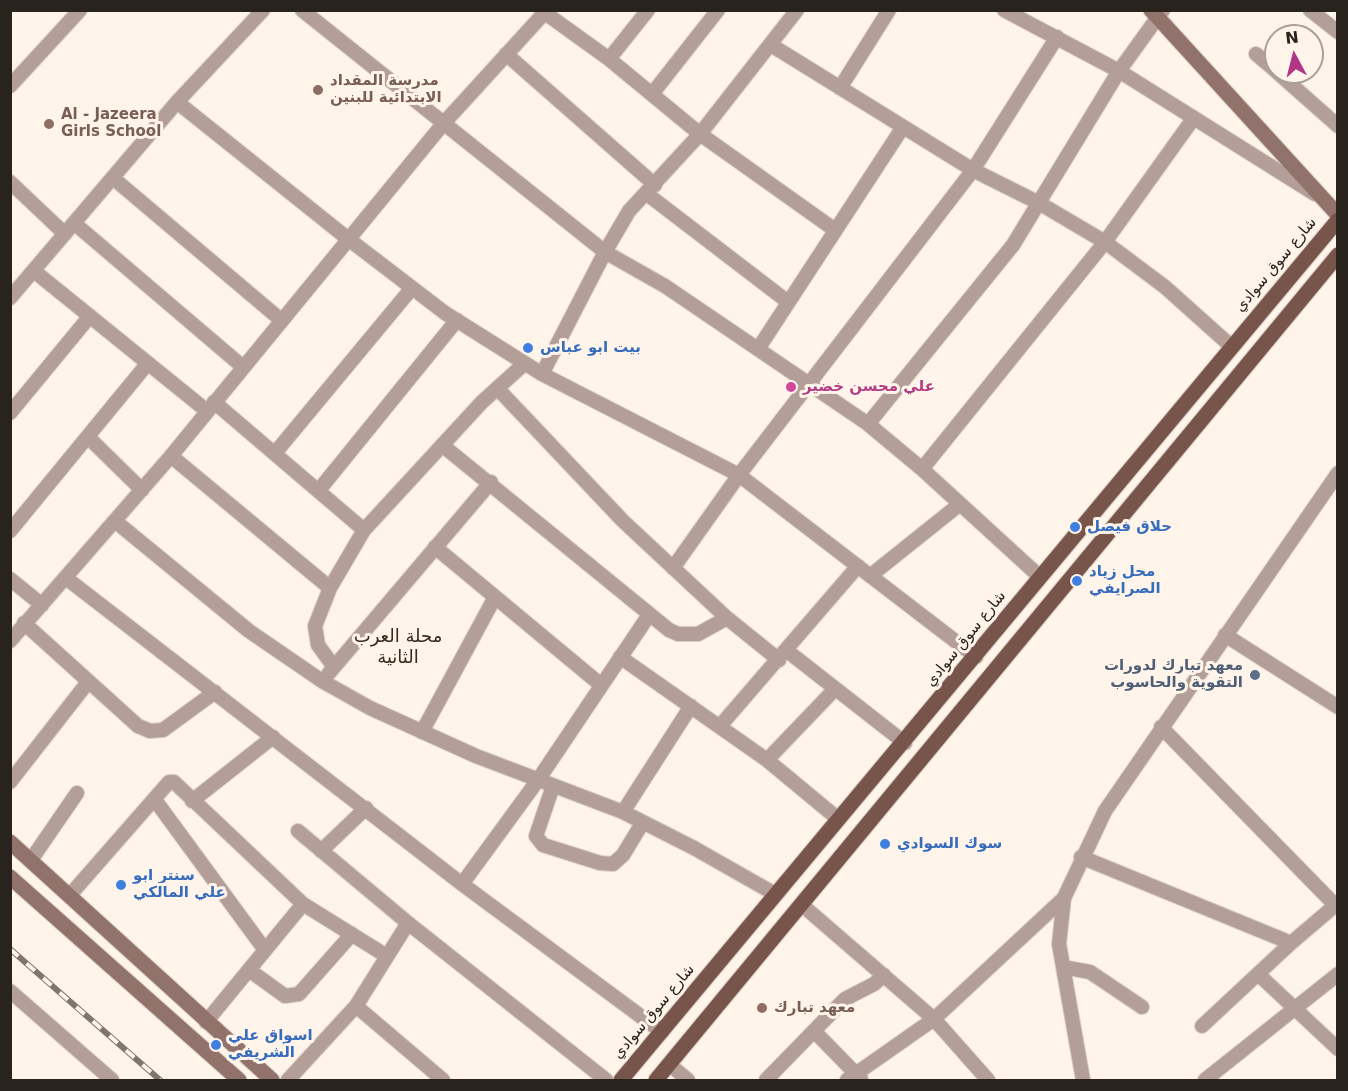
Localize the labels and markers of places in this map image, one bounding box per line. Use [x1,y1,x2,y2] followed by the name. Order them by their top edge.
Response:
[330,72,442,107] place label: مدرسة المقداد الابتدائية للبنين
[311,83,325,97] marker: مدرسة المقداد الابتدائية للبنين
[61,106,161,141] place label: Al - Jazeera Girls School
[42,117,56,131] marker: Al - Jazeera Girls School
[540,339,641,357] place label: بيت ابو عباس
[521,341,535,355] marker: بيت ابو عباس
[803,378,935,396] place label: علي محسن خضير
[784,380,798,394] marker: علي محسن خضير
[1087,518,1172,536] place label: حلاق فيصل
[1068,520,1082,534] marker: حلاق فيصل
[1089,563,1161,598] place label: محل زياد الصرايفي
[1070,574,1084,588] marker: محل زياد الصرايفي
[1104,657,1243,692] place label: معهد تبارك لدورات التقوية والحاسوب
[1248,668,1262,682] marker: معهد تبارك لدورات التقوية والحاسوب
[897,835,1002,853] place label: سوك السوادي
[878,837,892,851] marker: سوك السوادي
[133,867,226,902] place label: سنتر ابو علي المالكي
[114,878,128,892] marker: سنتر ابو علي المالكي
[774,999,855,1017] place label: معهد تبارك
[755,1001,769,1015] marker: معهد تبارك
[228,1027,313,1062] place label: اسواق علي الشريفي
[209,1038,223,1052] marker: اسواق علي الشريفي

